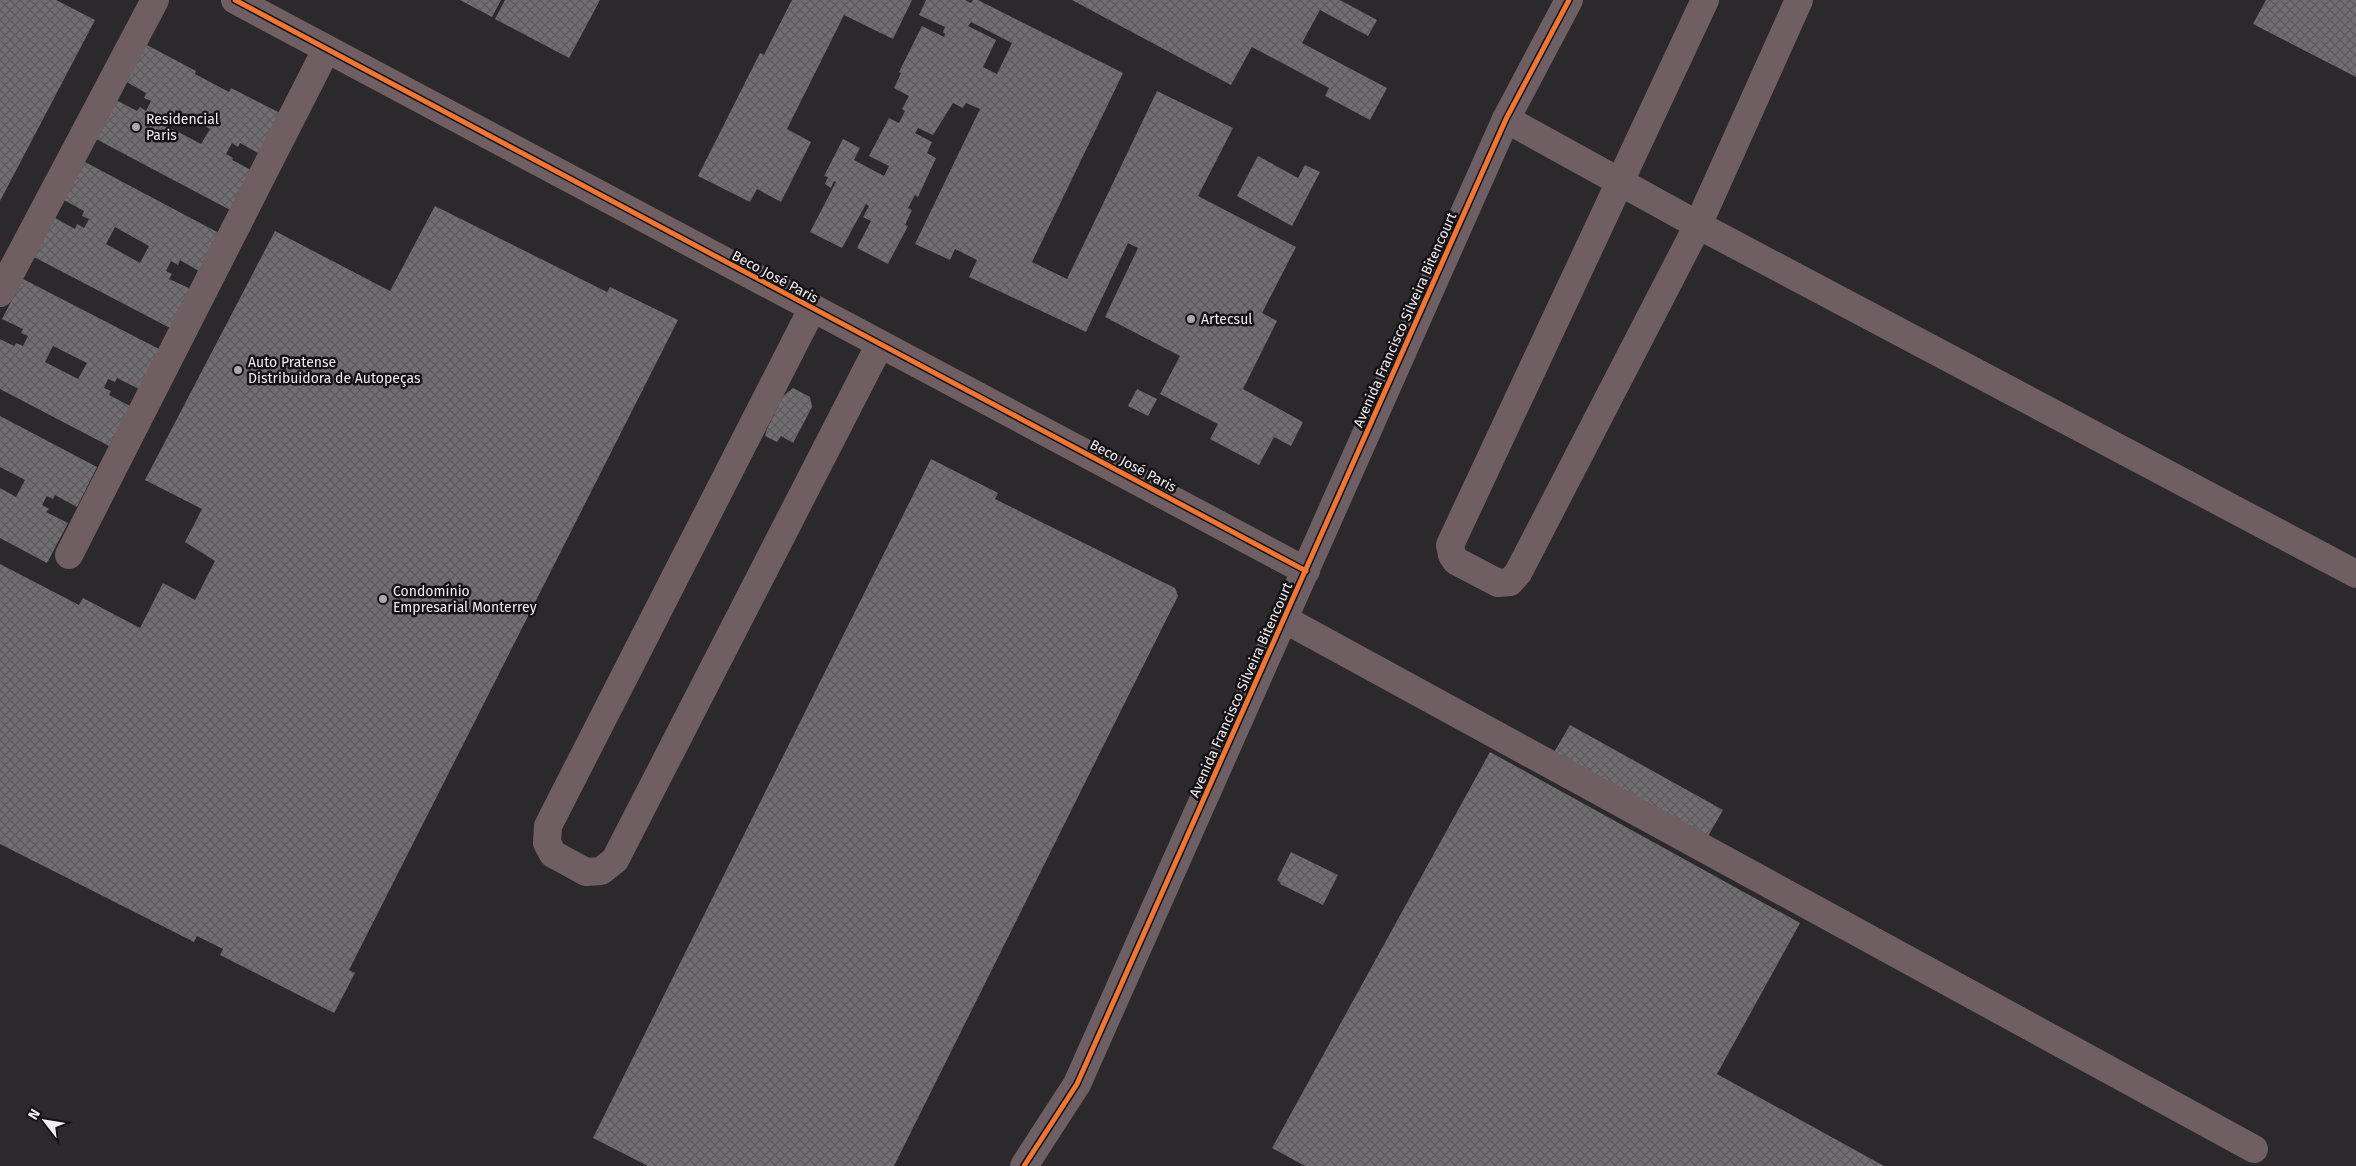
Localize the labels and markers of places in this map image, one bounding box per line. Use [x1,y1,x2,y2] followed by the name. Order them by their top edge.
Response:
[146,111,219,144] place label: Residencial Paris
[130,121,142,133] marker: Residencial Paris
[1201,311,1252,328] place label: Artecsul
[1185,313,1197,325] marker: Artecsul
[248,354,421,387] place label: Auto Pratense Distribuidora de Autopeças
[232,364,244,376] marker: Auto Pratense Distribuidora de Autopeças
[393,583,537,616] place label: Condomínio Empresarial Monterrey
[377,593,389,605] marker: Condomínio Empresarial Monterrey

